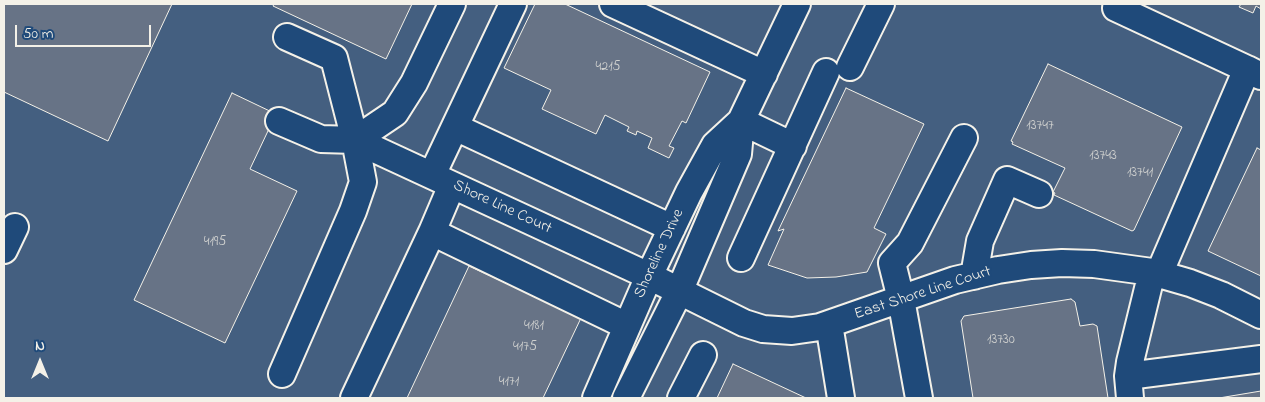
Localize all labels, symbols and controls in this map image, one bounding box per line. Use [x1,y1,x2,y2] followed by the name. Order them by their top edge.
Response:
[18,15,154,47] scale bar
[23,23,53,45] text: 50 m
[595,60,621,76] house number: 4215
[1026,119,1054,135] house number: 13747
[1089,149,1117,165] house number: 13743
[1127,166,1153,182] house number: 13741
[450,177,554,239] street label: Shore Line Court
[631,206,689,302] street label: Shoreline Drive
[204,235,226,251] house number: 4195
[852,263,994,325] street label: East Shore Line Court
[524,319,544,335] house number: 4181
[987,333,1015,349] house number: 13730
[35,336,45,357] text: N
[15,337,65,387] north arrow
[513,340,537,356] house number: 4175
[499,375,519,391] house number: 4171

